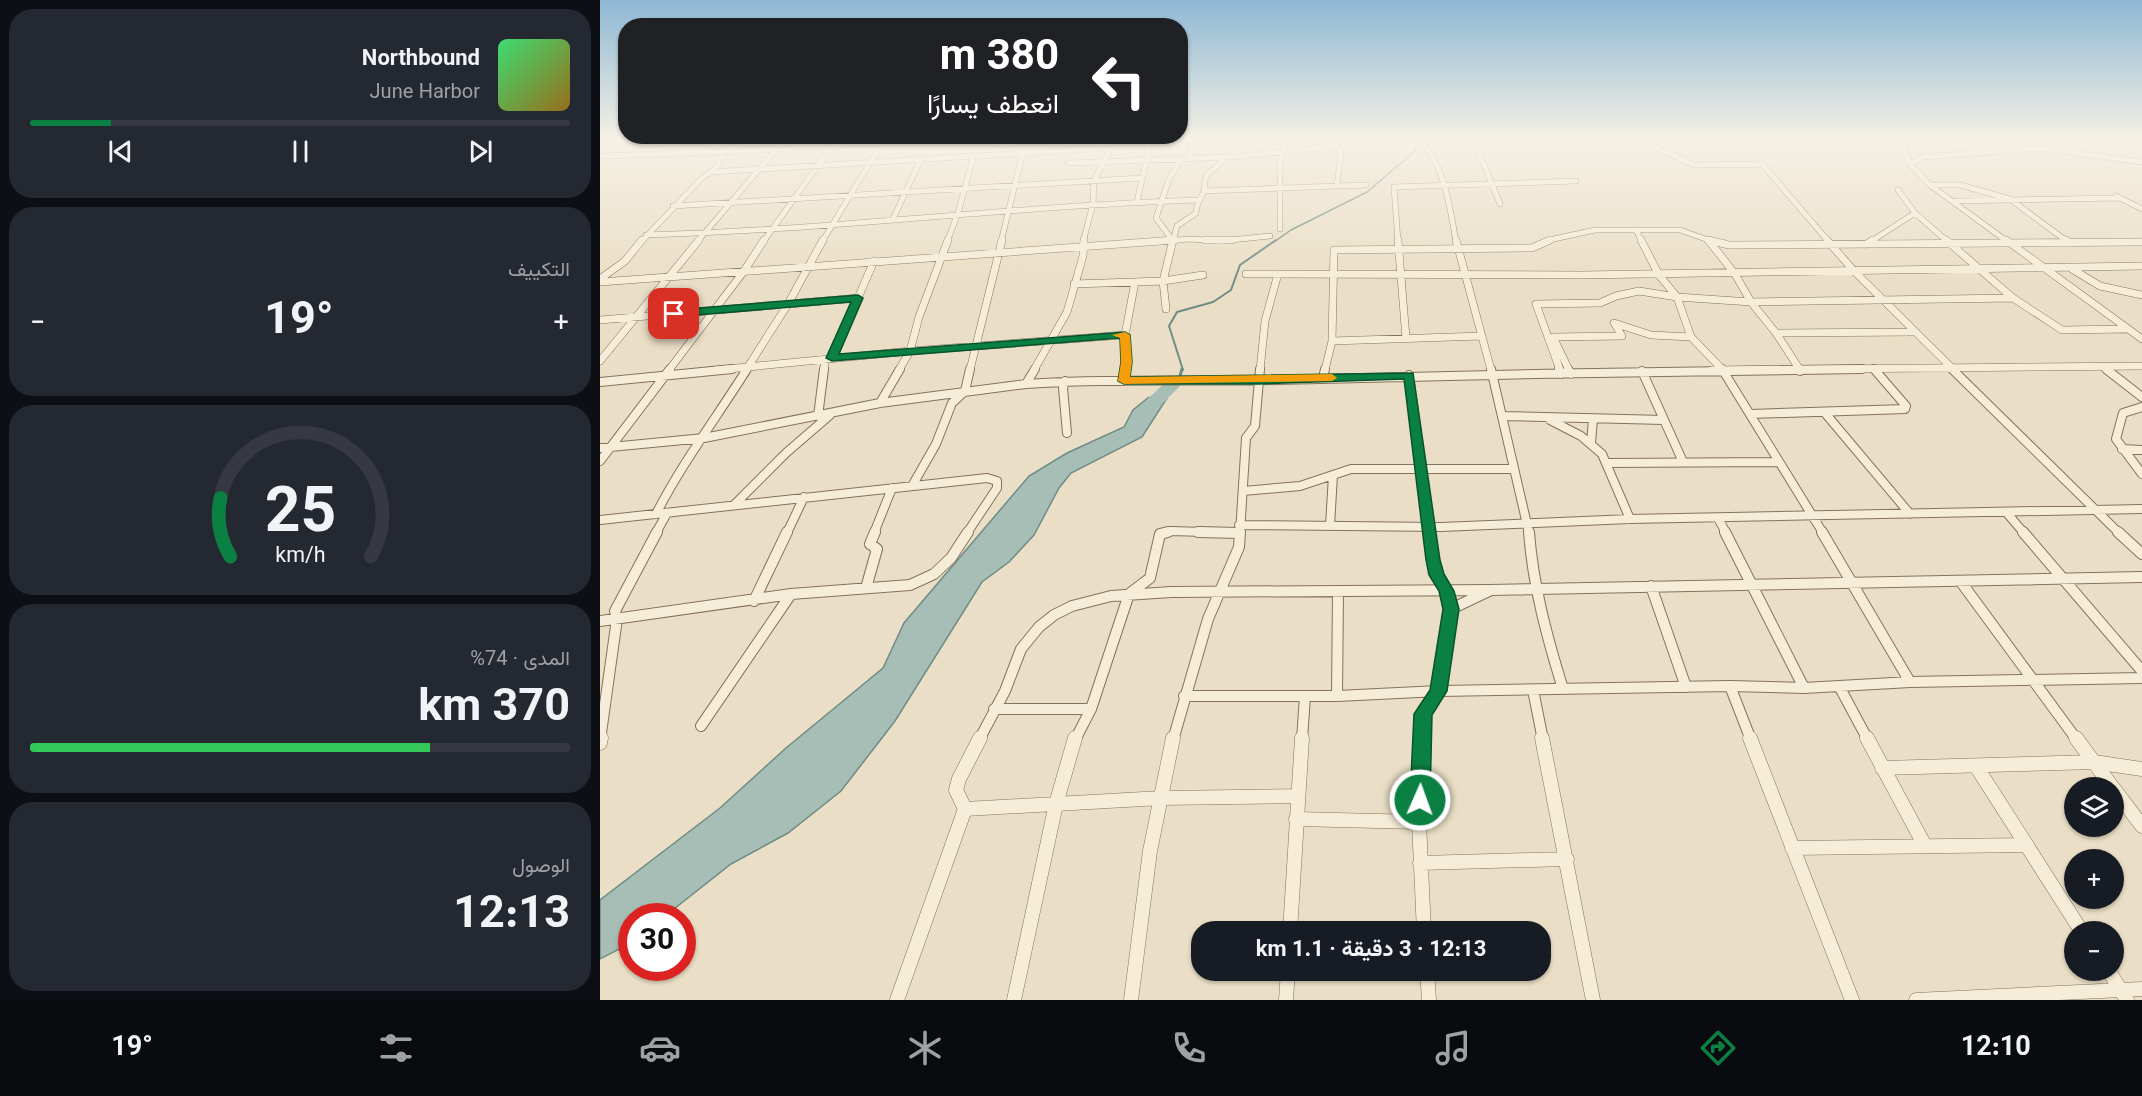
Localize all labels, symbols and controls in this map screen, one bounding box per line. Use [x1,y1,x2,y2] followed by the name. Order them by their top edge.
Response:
[940,26,1059,92] text: 380 m
[362,42,480,77] text: Northbound
[1080,42,1158,120] icon: left
[370,77,480,109] text: June Harbor
[927,85,1059,128] text: انعطف يسارًا
[104,135,137,168] icon: previous
[284,135,317,168] icon: pause
[464,135,497,168] icon: next
[508,255,570,287] text: التكييف
[264,287,333,357] text: 19°
[648,288,699,339] pin
[30,296,45,348] text: −
[552,296,570,348] text: +
[657,297,690,330] icon: arrive
[264,467,336,565] text: 25
[275,540,325,574] text: km/h
[470,644,570,676] text: المدى · 74%
[418,674,570,744] text: 370 km
[1388,768,1452,832] position arrow
[2064,777,2124,981] map controls
[2064,777,2124,837] button: layers
[2064,849,2124,909] button: +
[512,851,570,883] text: الوصول
[453,881,570,951] text: 12:13
[618,903,696,981] speed limit sign: 30
[2064,921,2124,981] button: −
[1256,933,1486,968] text: 12:13 · 3 دقيقة · 1.1 km
[111,1027,153,1070] text: 19°
[375,1027,417,1069] icon: filters
[639,1027,681,1069] icon: car
[904,1027,946,1069] icon: climate
[1168,1027,1210,1069] icon: phone
[1432,1027,1474,1069] icon: music
[1697,1027,1739,1069] icon: directions
[1961,1027,2031,1070] text: 12:10

